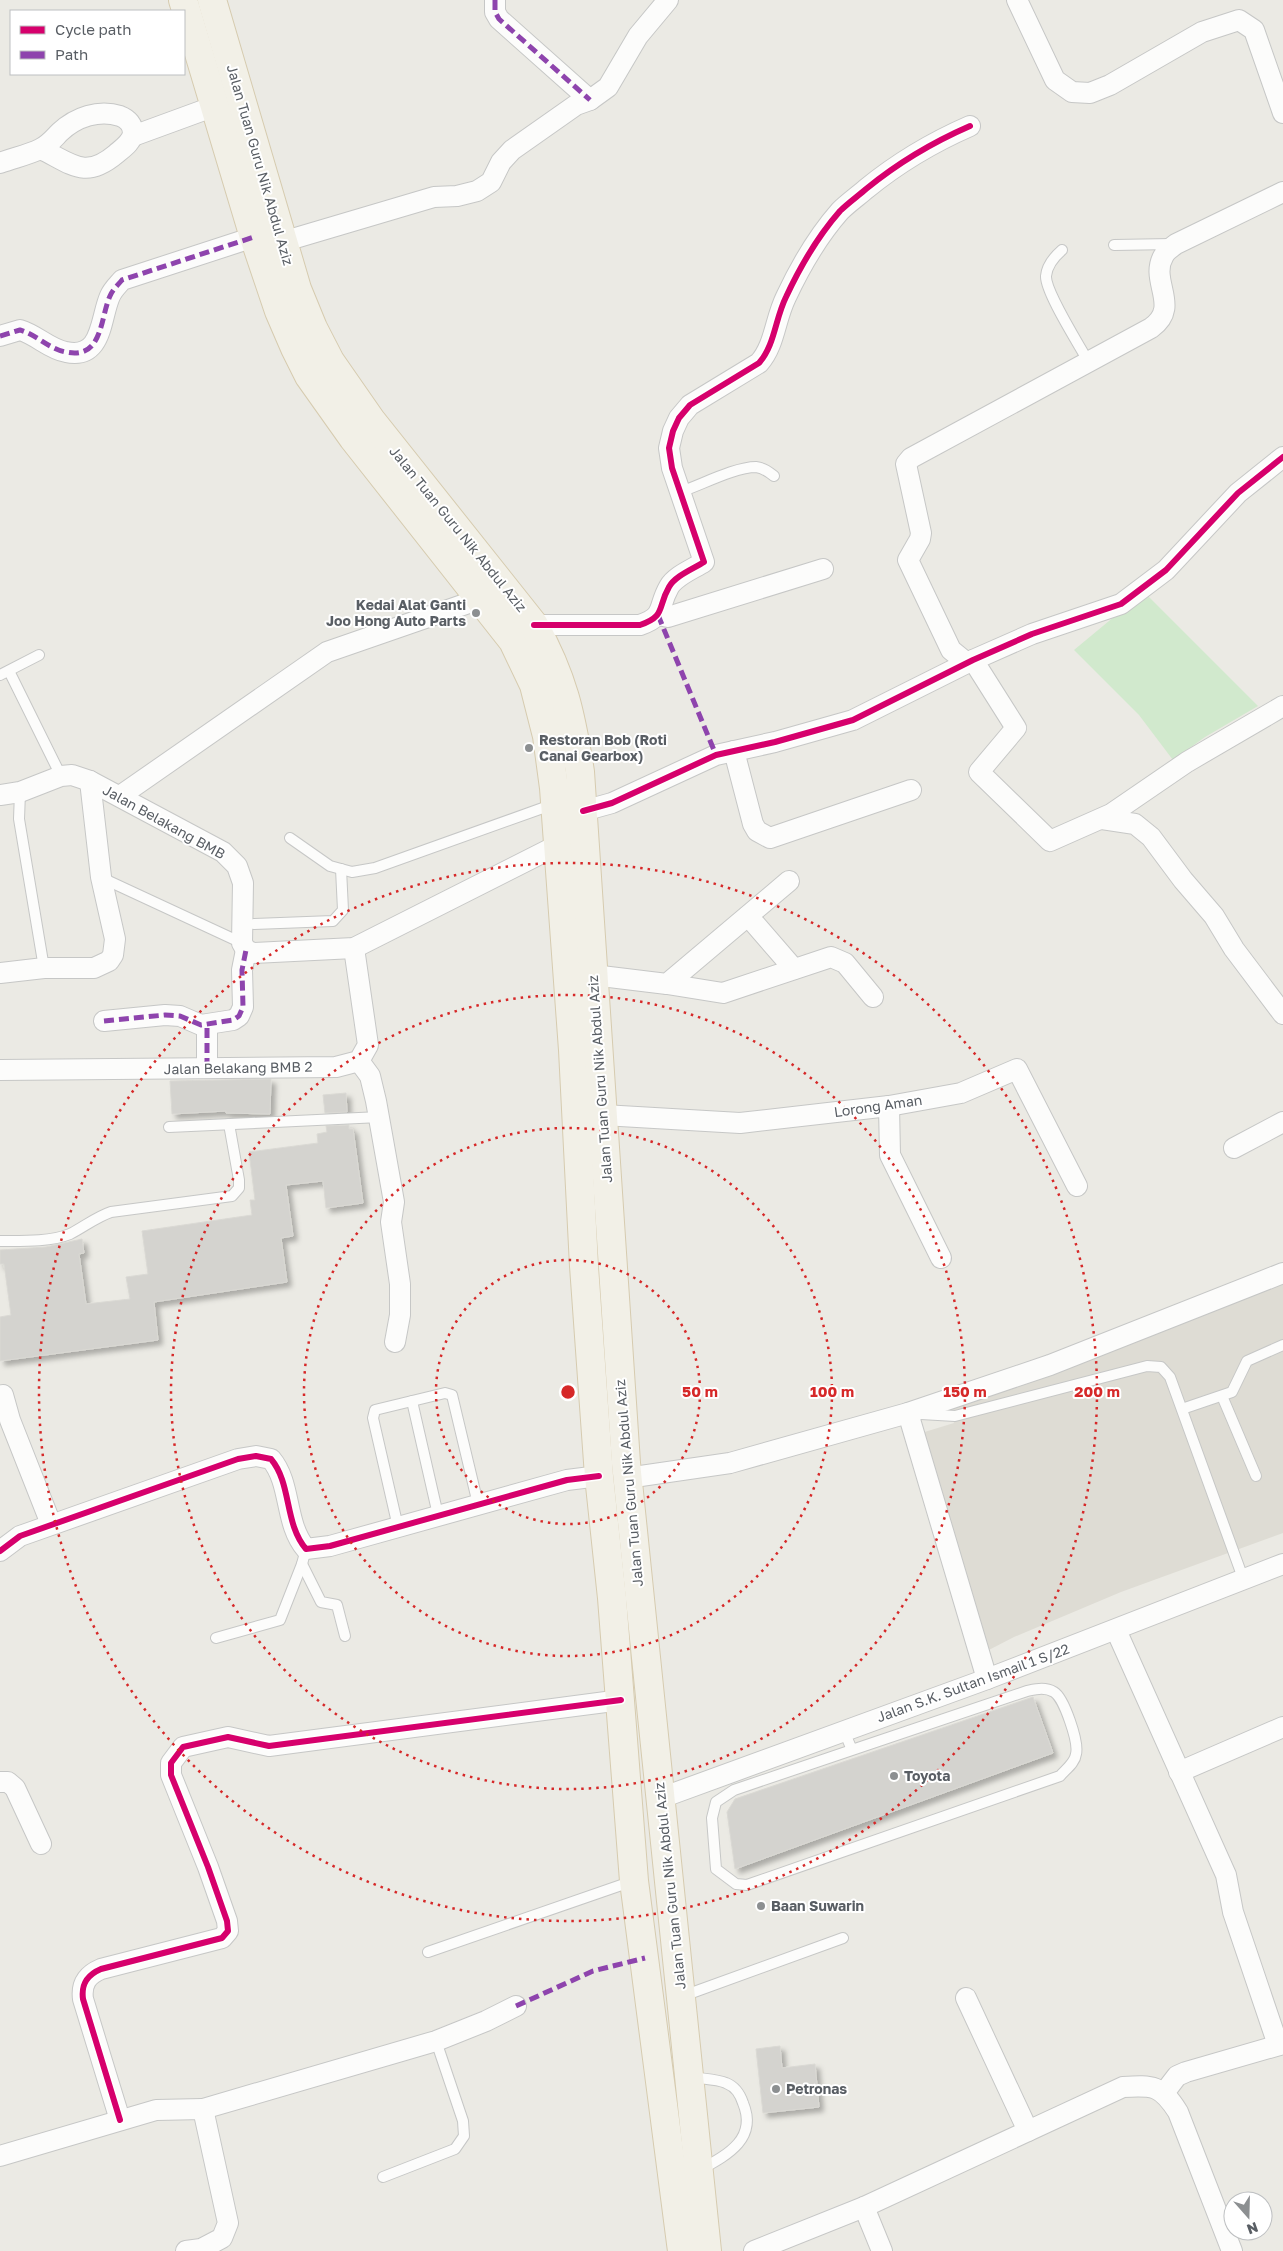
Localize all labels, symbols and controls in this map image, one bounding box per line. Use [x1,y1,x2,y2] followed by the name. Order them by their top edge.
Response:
[10,10,185,75] legend
[55,20,131,38] text: Cycle path
[55,45,88,63] text: Path
[224,62,297,267] street label: Jalan Tuan Guru Nik Abdul Aziz
[386,442,531,615] street label: Jalan Tuan Guru Nik Abdul Aziz
[326,596,466,629] place label: Kedai Alat Ganti Joo Hong Auto Parts
[470,607,482,619] marker: Kedai Alat Ganti Joo Hong Auto Parts
[539,731,667,764] place label: Restoran Bob (Roti Canai Gearbox)
[523,742,535,754] marker: Restoran Bob (Roti Canai Gearbox)
[100,781,228,862] street label: Jalan Belakang BMB
[584,975,615,1184] street label: Jalan Tuan Guru Nik Abdul Aziz
[163,1058,313,1077] street label: Jalan Belakang BMB 2
[833,1091,923,1120] street label: Lorong Aman
[611,1379,646,1588] street label: Jalan Tuan Guru Nik Abdul Aziz
[682,1382,718,1400] text: 50 m
[810,1382,854,1400] text: 100 m
[943,1382,987,1400] text: 150 m
[1074,1382,1120,1400] text: 200 m
[559,1383,577,1401] centre of rings
[874,1640,1072,1725] street label: Jalan S.K. Sultan Ismail 1 S/22
[904,1767,950,1784] place label: Toyota
[888,1770,900,1782] marker: Toyota
[650,1782,689,1991] street label: Jalan Tuan Guru Nik Abdul Aziz
[771,1897,864,1914] place label: Baan Suwarin
[755,1900,767,1912] marker: Baan Suwarin
[786,2080,847,2097] place label: Petronas
[770,2083,782,2095] marker: Petronas
[1223,2191,1273,2241] north arrow
[1245,2219,1261,2238] text: N

